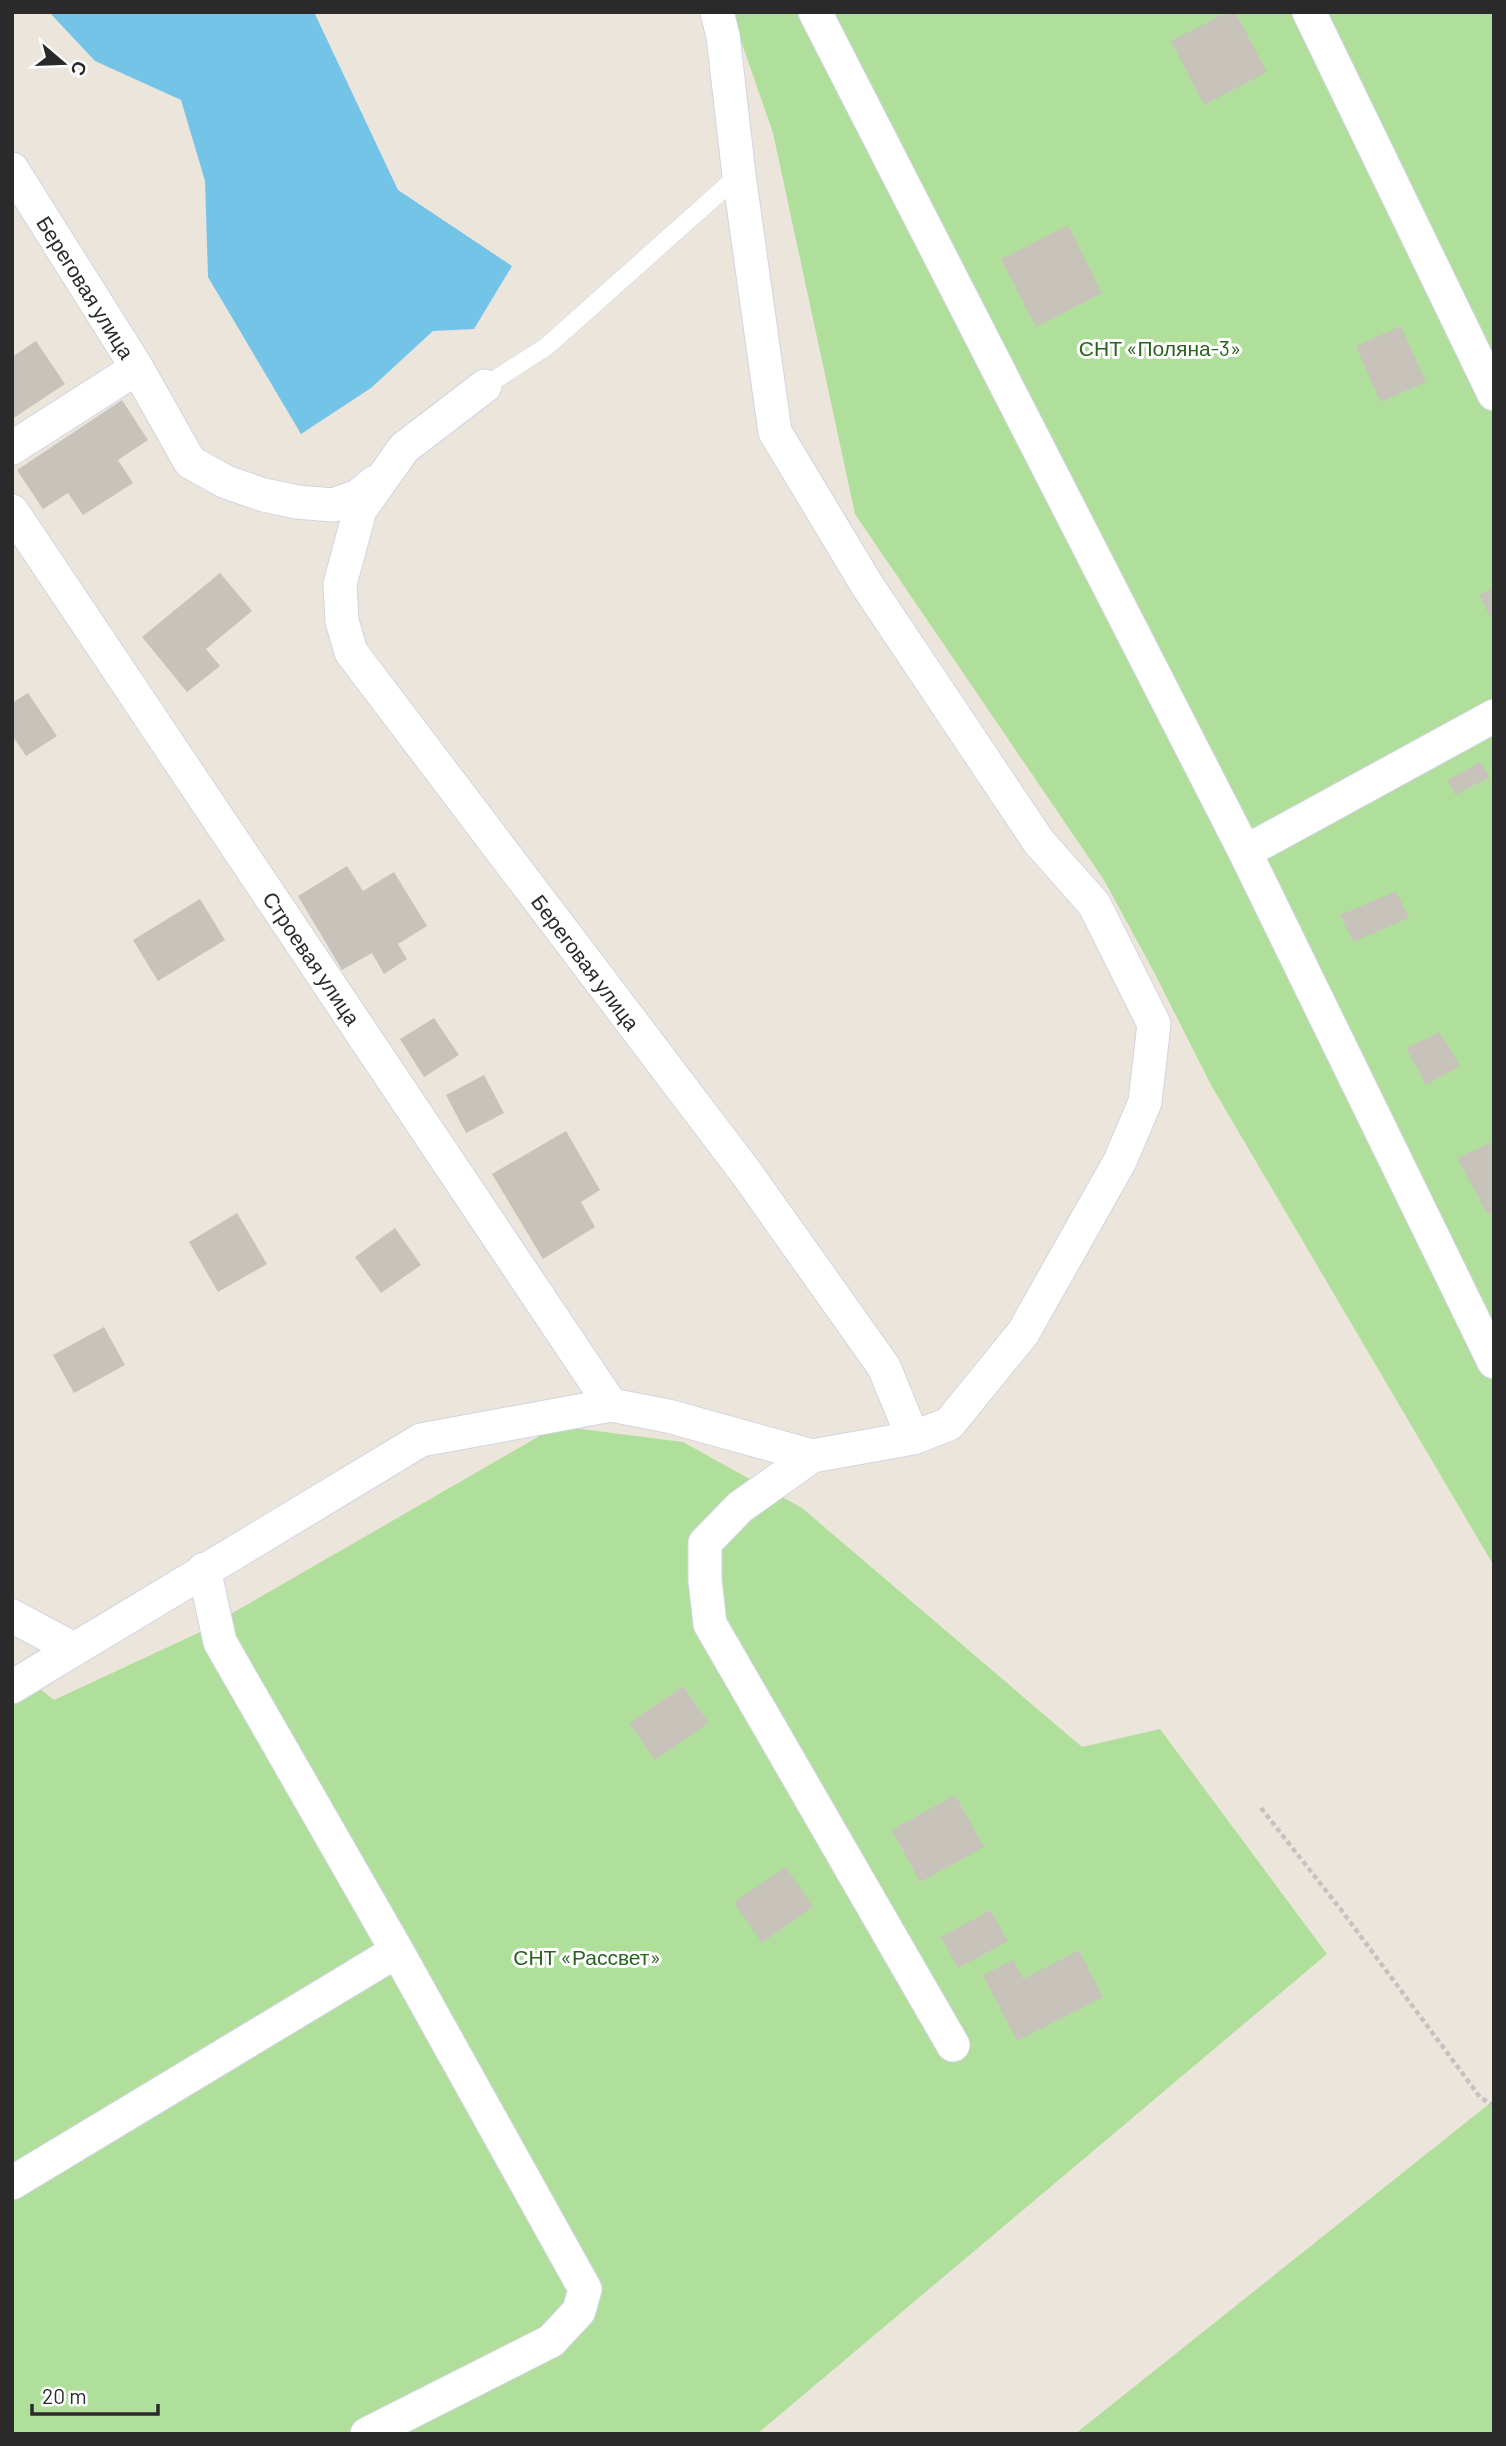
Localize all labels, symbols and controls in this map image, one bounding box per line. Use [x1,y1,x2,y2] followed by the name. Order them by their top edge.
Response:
[28,28,98,98] north arrow
[66,58,93,79] text: С
[32,211,140,363] street label: Береговая улица
[1079,335,1241,360] park label: СНТ «Поляна-3»
[258,886,366,1030] street label: Строевая улица
[527,889,645,1035] street label: Береговая улица
[513,1944,661,1969] park label: СНТ «Рассвет»
[32,2372,158,2416] scale bar
[42,2383,87,2408] text: 20 m

